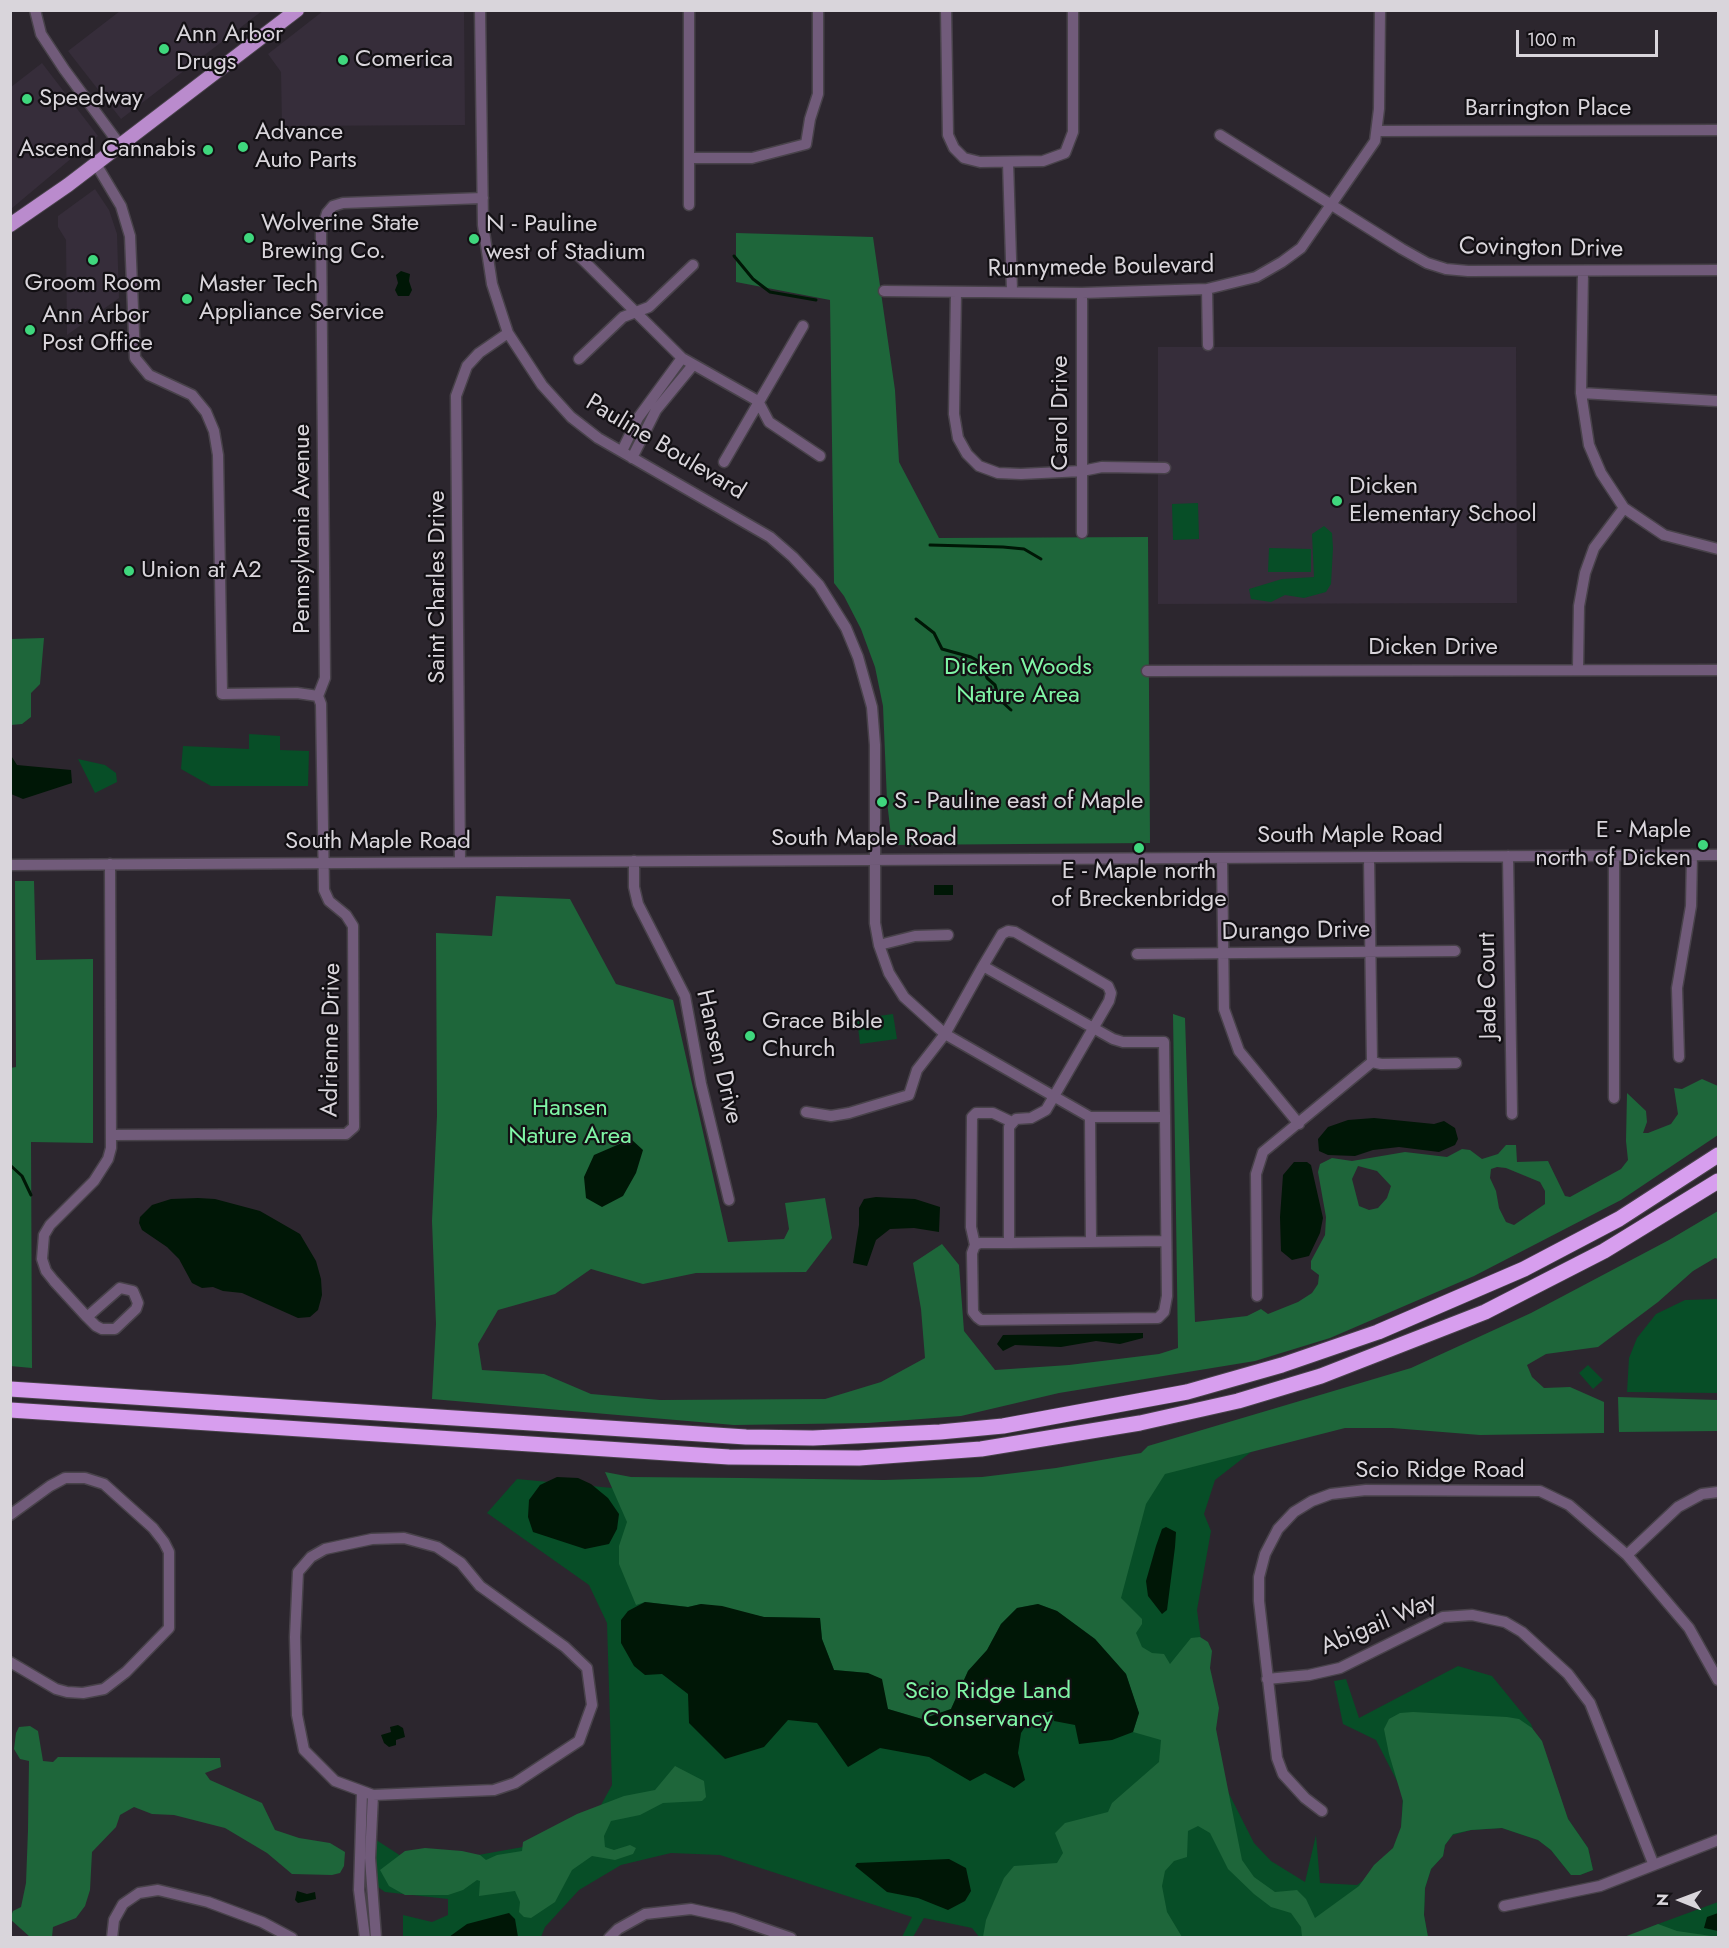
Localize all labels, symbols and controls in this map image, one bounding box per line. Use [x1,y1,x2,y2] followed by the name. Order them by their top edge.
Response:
[1519,18,1662,56] scale bar
[176,21,283,77] place label: Ann Arbor Drugs
[1527,27,1576,53] text: 100 m
[157,42,171,56] marker: Ann Arbor Drugs
[355,46,453,74] place label: Comerica
[336,53,350,67] marker: Comerica
[39,85,143,113] place label: Speedway
[20,92,34,106] marker: Speedway
[1465,95,1631,123] street label: Barrington Place
[255,119,357,175] place label: Advance Auto Parts
[19,136,196,164] place label: Ascend Cannabis
[236,140,250,154] marker: Advance Auto Parts
[201,143,215,157] marker: Ascend Cannabis
[261,210,419,266] place label: Wolverine State Brewing Co.
[486,211,646,267] place label: N - Pauline west of Stadium
[242,231,256,245] marker: Wolverine State Brewing Co.
[467,232,481,246] marker: N - Pauline west of Stadium
[1459,233,1623,265] street label: Covington Drive
[987,252,1215,284] street label: Runnymede Boulevard
[86,253,100,267] marker: Groom Room
[25,270,161,298] place label: Groom Room
[199,271,384,327] place label: Master Tech Appliance Service
[180,292,194,306] marker: Master Tech Appliance Service
[42,302,153,358] place label: Ann Arbor Post Office
[23,323,37,337] marker: Ann Arbor Post Office
[1047,355,1075,471] street label: Carol Drive
[580,389,750,507] street label: Pauline Boulevard
[289,424,317,634] street label: Pennsylvania Avenue
[1349,473,1537,529] place label: Dicken Elementary School
[424,490,452,684] street label: Saint Charles Drive
[1330,494,1344,508] marker: Dicken Elementary School
[141,557,262,585] place label: Union at A2
[122,564,136,578] marker: Union at A2
[1368,634,1498,662] street label: Dicken Drive
[944,654,1092,710] park label: Dicken Woods Nature Area
[894,788,1143,816] place label: S - Pauline east of Maple
[875,795,889,809] marker: S - Pauline east of Maple
[1535,817,1691,873] place label: E - Maple north of Dicken
[1257,822,1443,850] street label: South Maple Road
[771,825,957,853] street label: South Maple Road
[285,828,471,856] street label: South Maple Road
[1696,838,1710,852] marker: E - Maple north of Dicken
[1132,841,1146,855] marker: E - Maple north of Breckenbridge
[1051,858,1227,914] place label: E - Maple north of Breckenbridge
[1221,916,1371,948] street label: Durango Drive
[1474,932,1504,1040] street label: Jade Court
[316,963,348,1117] street label: Adrienne Drive
[689,987,747,1127] street label: Hansen Drive
[762,1008,883,1064] place label: Grace Bible Church
[743,1029,757,1043] marker: Grace Bible Church
[508,1095,632,1151] park label: Hansen Nature Area
[1355,1457,1525,1485] street label: Scio Ridge Road
[1317,1588,1441,1662] street label: Abigail Way
[905,1678,1071,1734] park label: Scio Ridge Land Conservancy
[1651,1870,1711,1930] north arrow
[1651,1893,1674,1906] text: N

